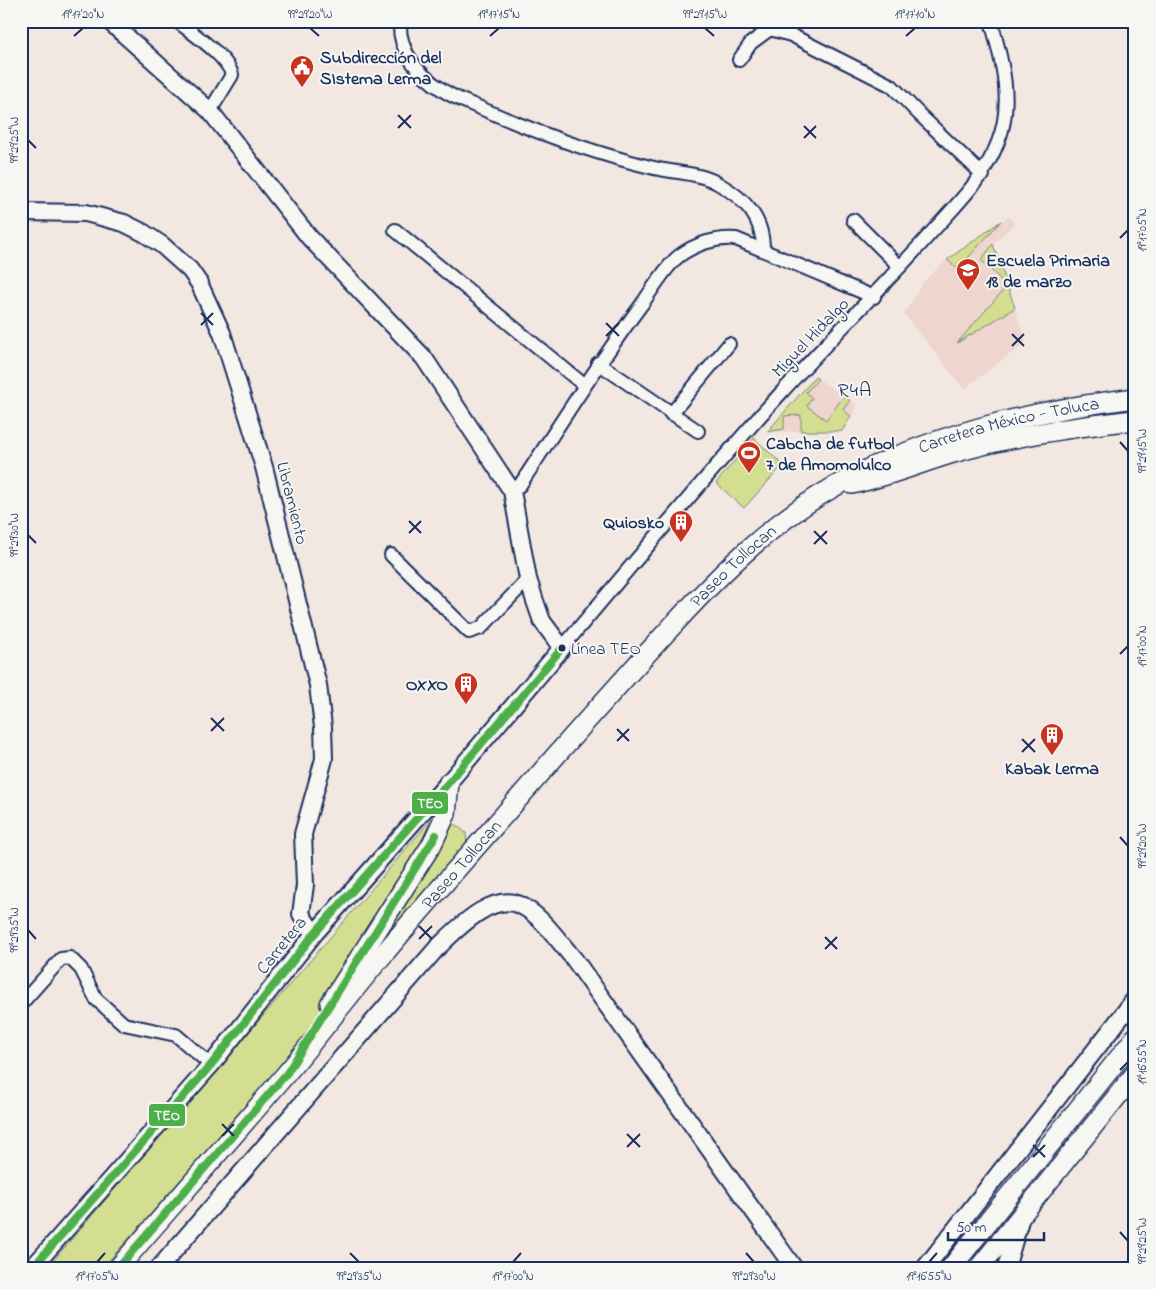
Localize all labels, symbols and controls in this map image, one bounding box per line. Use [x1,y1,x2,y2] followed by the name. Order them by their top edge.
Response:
[62,6,104,24] text: 19°17'20"N
[288,6,332,24] text: 99°29'20"W
[478,6,520,24] text: 19°17'15"N
[683,6,727,24] text: 99°29'15"W
[895,6,935,24] text: 19°17'10"N
[320,46,441,93] place label: Subdirección del SIstema Lerma
[289,54,315,88] public building icon: Subdirección del SIstema Lerma
[6,117,24,163] text: 99°29'25"W
[1134,208,1152,252] text: 19°17'05"N
[986,249,1110,296] place label: Escuela Primaria 18 de marzo
[955,257,981,291] school or university icon: Escuela Primaria 18 de marzo
[767,293,857,385] street label: Miguel Hidalgo
[838,377,872,406] district label: R4A
[915,392,1101,462] street label: Carretera México - Toluca
[1134,429,1152,473] text: 99°29'15"W
[766,432,895,479] place label: Cabcha de futbol 7 de Amomolulco
[736,440,762,474] sports icon: Cabcha de futbol 7 de Amomolulco
[268,459,314,548] street label: Libramiento
[668,509,694,543] building icon: Quiosko
[603,511,664,537] place label: Quiosko
[6,513,24,557] text: 99°29'30"W
[685,519,783,614] street label: Paseo Tollocan
[1134,625,1152,667] text: 19°17'00"N
[571,637,641,662] place label: Línea TEO
[557,643,567,653] marker: Línea TEO
[453,671,479,705] building icon: OXXO
[406,673,448,699] place label: OXXO
[1039,722,1065,756] building icon: Kabak Lerma
[1005,757,1099,783] place label: Kabak Lerma
[411,791,449,815] line badge: TEO
[417,794,443,815] text: TEO
[416,815,509,916] street label: Paseo Tollocan
[1134,824,1152,868] text: 99°29'20"W
[6,907,24,953] text: 99°29'35"W
[251,912,314,981] street label: Carretera
[1134,1039,1152,1085] text: 19°16'55"N
[148,1103,186,1127] line badge: TEO
[154,1106,180,1127] text: TEO
[948,1209,1045,1241] scale bar
[956,1217,987,1239] text: 50 m
[1134,1218,1152,1264] text: 99°29'25"W
[75,1268,119,1286] text: 19°17'05"N
[336,1268,382,1286] text: 99°29'35"W
[492,1268,534,1286] text: 19°17'00"N
[732,1268,776,1286] text: 99°29'30"W
[906,1268,952,1286] text: 19°16'55"N

